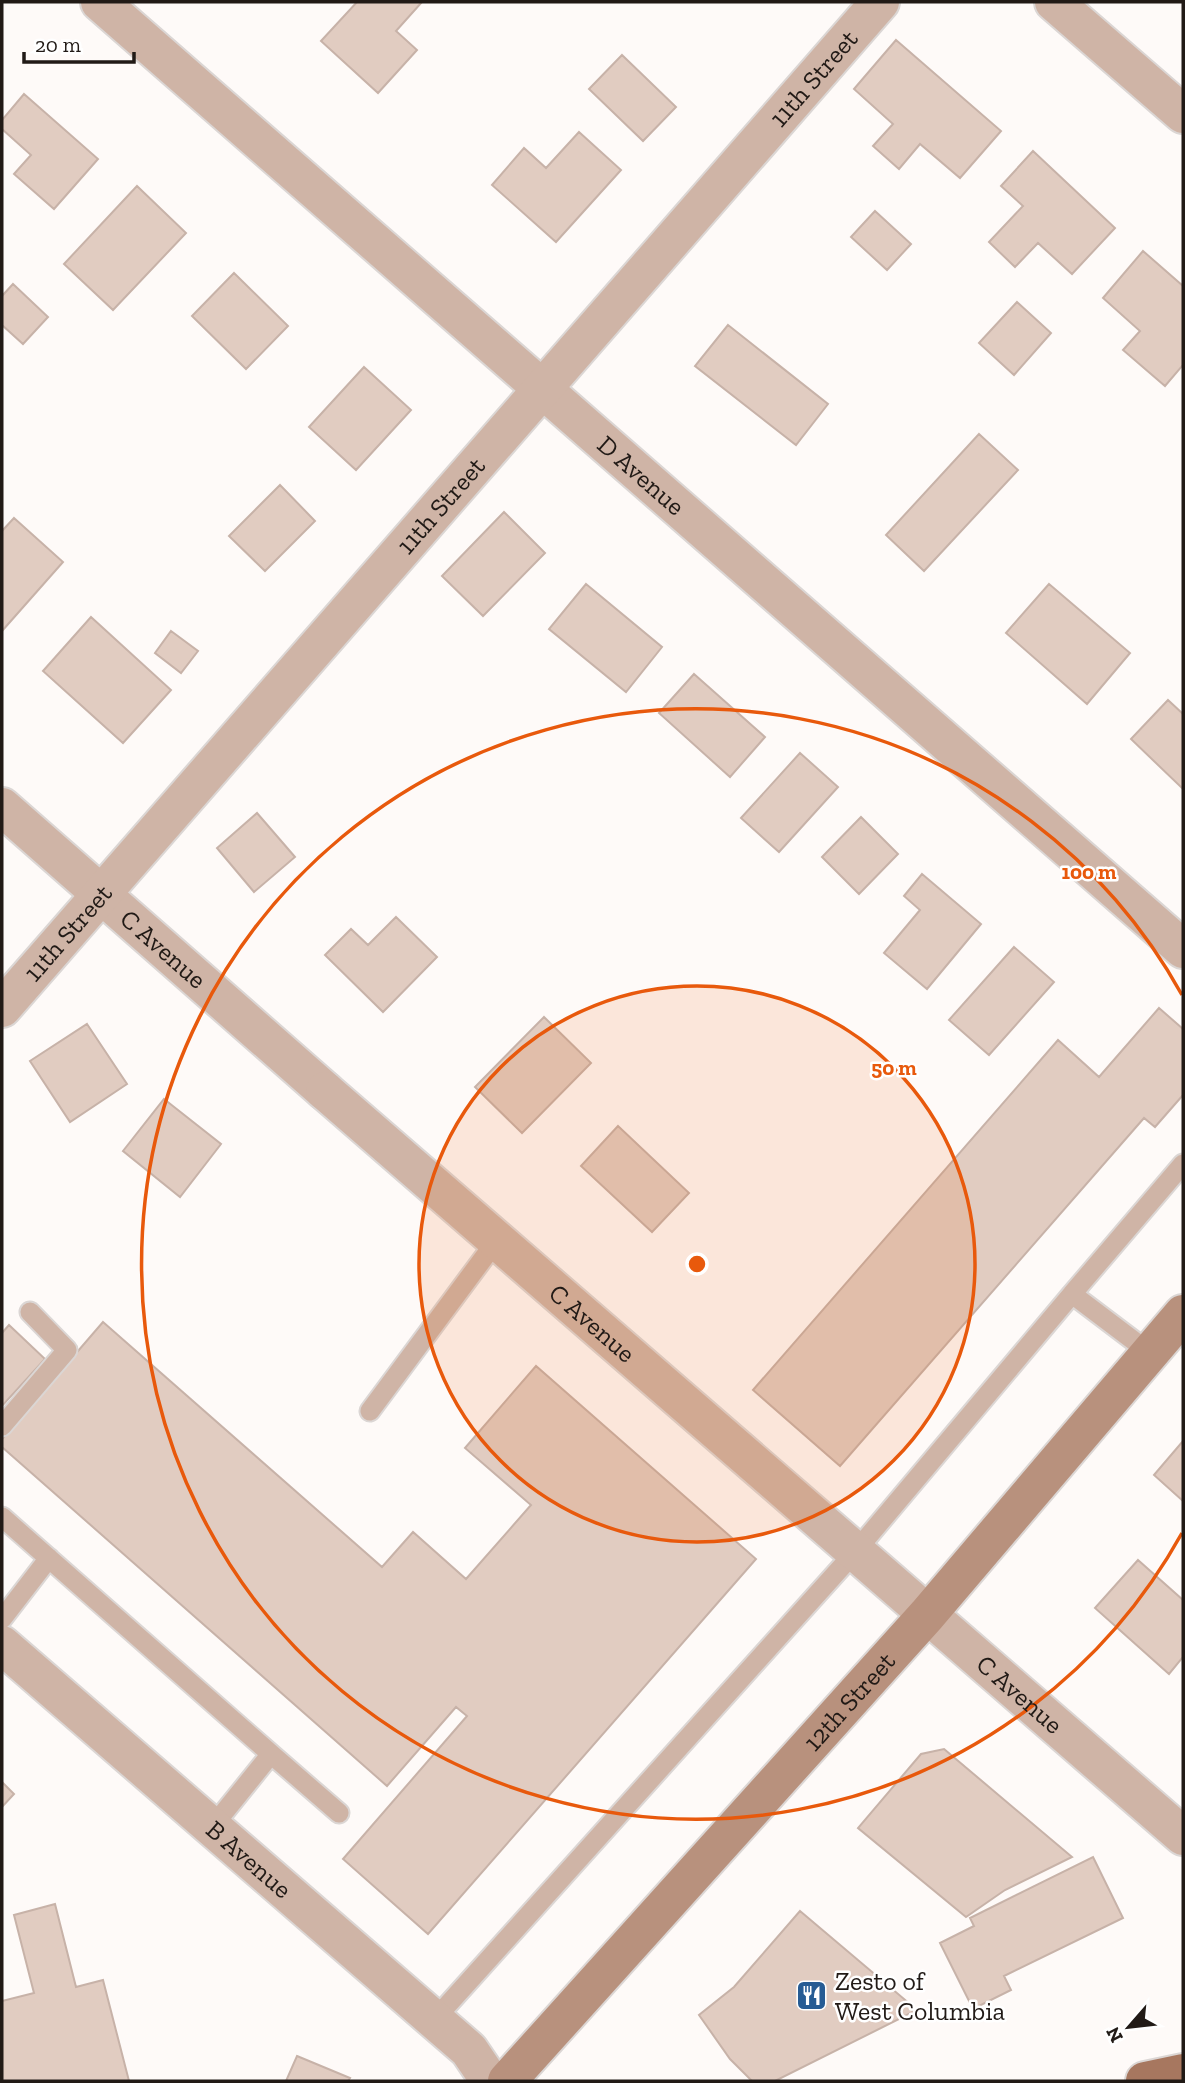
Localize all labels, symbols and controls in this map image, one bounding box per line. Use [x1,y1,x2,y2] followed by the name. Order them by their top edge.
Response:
[24,21,135,65] scale bar
[762,23,865,133] street label: 11th Street
[35,32,81,57] text: 20 m
[591,428,692,522] street label: D Avenue
[390,450,492,561] street label: 11th Street
[1062,859,1117,884] text: 100 m
[17,877,119,988] street label: 11th Street
[114,903,213,995] street label: C Avenue
[871,1055,917,1080] text: 50 m
[685,1252,709,1276] centre of rings
[542,1277,642,1369] street label: C Avenue
[796,1645,902,1757] street label: 12th Street
[970,1648,1070,1740] street label: C Avenue
[200,1813,299,1905] street label: B Avenue
[835,1965,1005,2027] place label: Zesto of West Columbia
[795,1979,829,2013] restaurant icon: Zesto of West Columbia
[1094,1992,1164,2062] north arrow
[1101,2023,1128,2047] text: N

